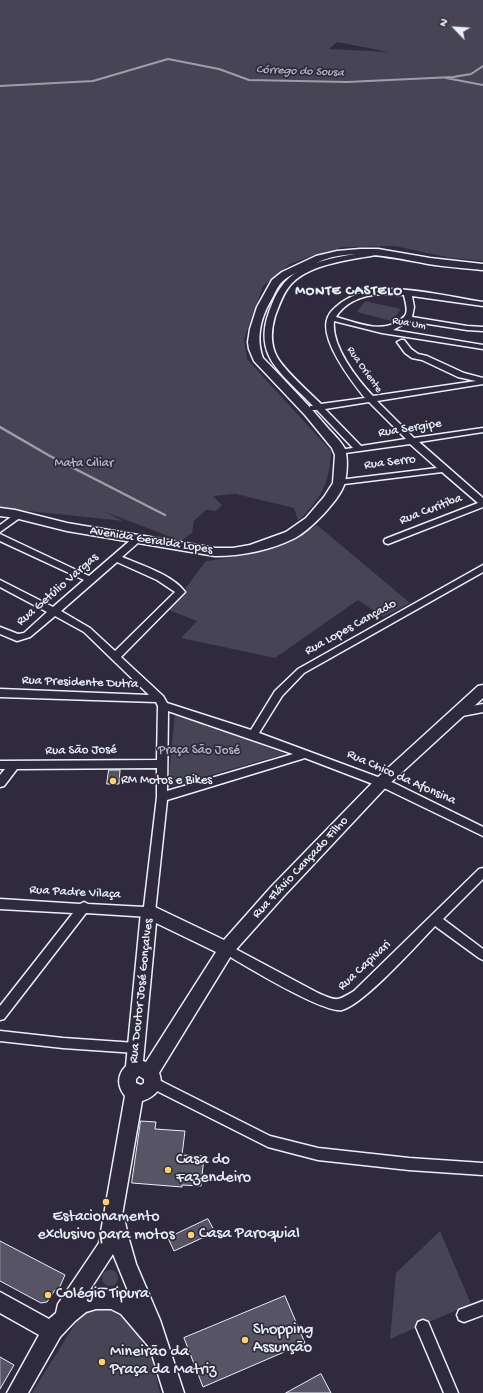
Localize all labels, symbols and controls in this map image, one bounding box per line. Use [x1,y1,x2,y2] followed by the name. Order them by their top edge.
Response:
[435,8,475,48] north arrow
[437,17,451,29] text: N
[256,63,344,81] water label: Córrego do Sousa
[295,284,403,300] district label: MONTE CASTELO
[391,315,427,333] street label: Rua Um
[343,344,385,396] street label: Rua Oriente
[377,416,443,442] street label: Rua Sergipe
[363,452,417,474] street label: Rua Serro
[54,456,114,472] park label: Mata Ciliar
[397,491,465,529] street label: Rua Curitiba
[89,524,213,558] street label: Avenida Geralda Lopes
[14,550,102,630] street label: Rua Getúlio Vargas
[303,596,399,660] street label: Rua Lopes Cançado
[21,673,139,693] street label: Rua Presidente Dutra
[45,743,117,759] street label: Rua São José
[158,743,240,759] park label: Praça São José
[344,747,458,809] street label: Rua Chico da Afonsina
[121,773,212,789] place label: RM Motos e Bikes
[108,776,118,786] marker: RM Motos e Bikes
[250,814,352,922] street label: Rua Flávio Cançado Filho
[29,883,121,903] street label: Rua Padre Vilaça
[127,918,157,1064] street label: Rua Doutor José Gonçalves
[335,937,395,995] street label: Rua Capivari
[176,1151,251,1189] place label: Casa do Fazendeiro
[163,1165,173,1175] marker: Casa do Fazendeiro
[101,1197,111,1207] marker: Estacionamento exclusivo para motos
[37,1208,175,1246] place label: Estacionamento exclusivo para motos
[199,1225,300,1245] place label: Casa Paroquial
[186,1230,196,1240] marker: Casa Paroquial
[56,1285,149,1305] place label: Colégio Tipura
[43,1290,53,1300] marker: Colégio Tipura
[253,1321,313,1359] place label: Shopping Assunção
[240,1335,250,1345] marker: Shopping Assunção
[110,1343,216,1381] place label: Mineirão da Praça da Matriz
[97,1357,107,1367] marker: Mineirão da Praça da Matriz

